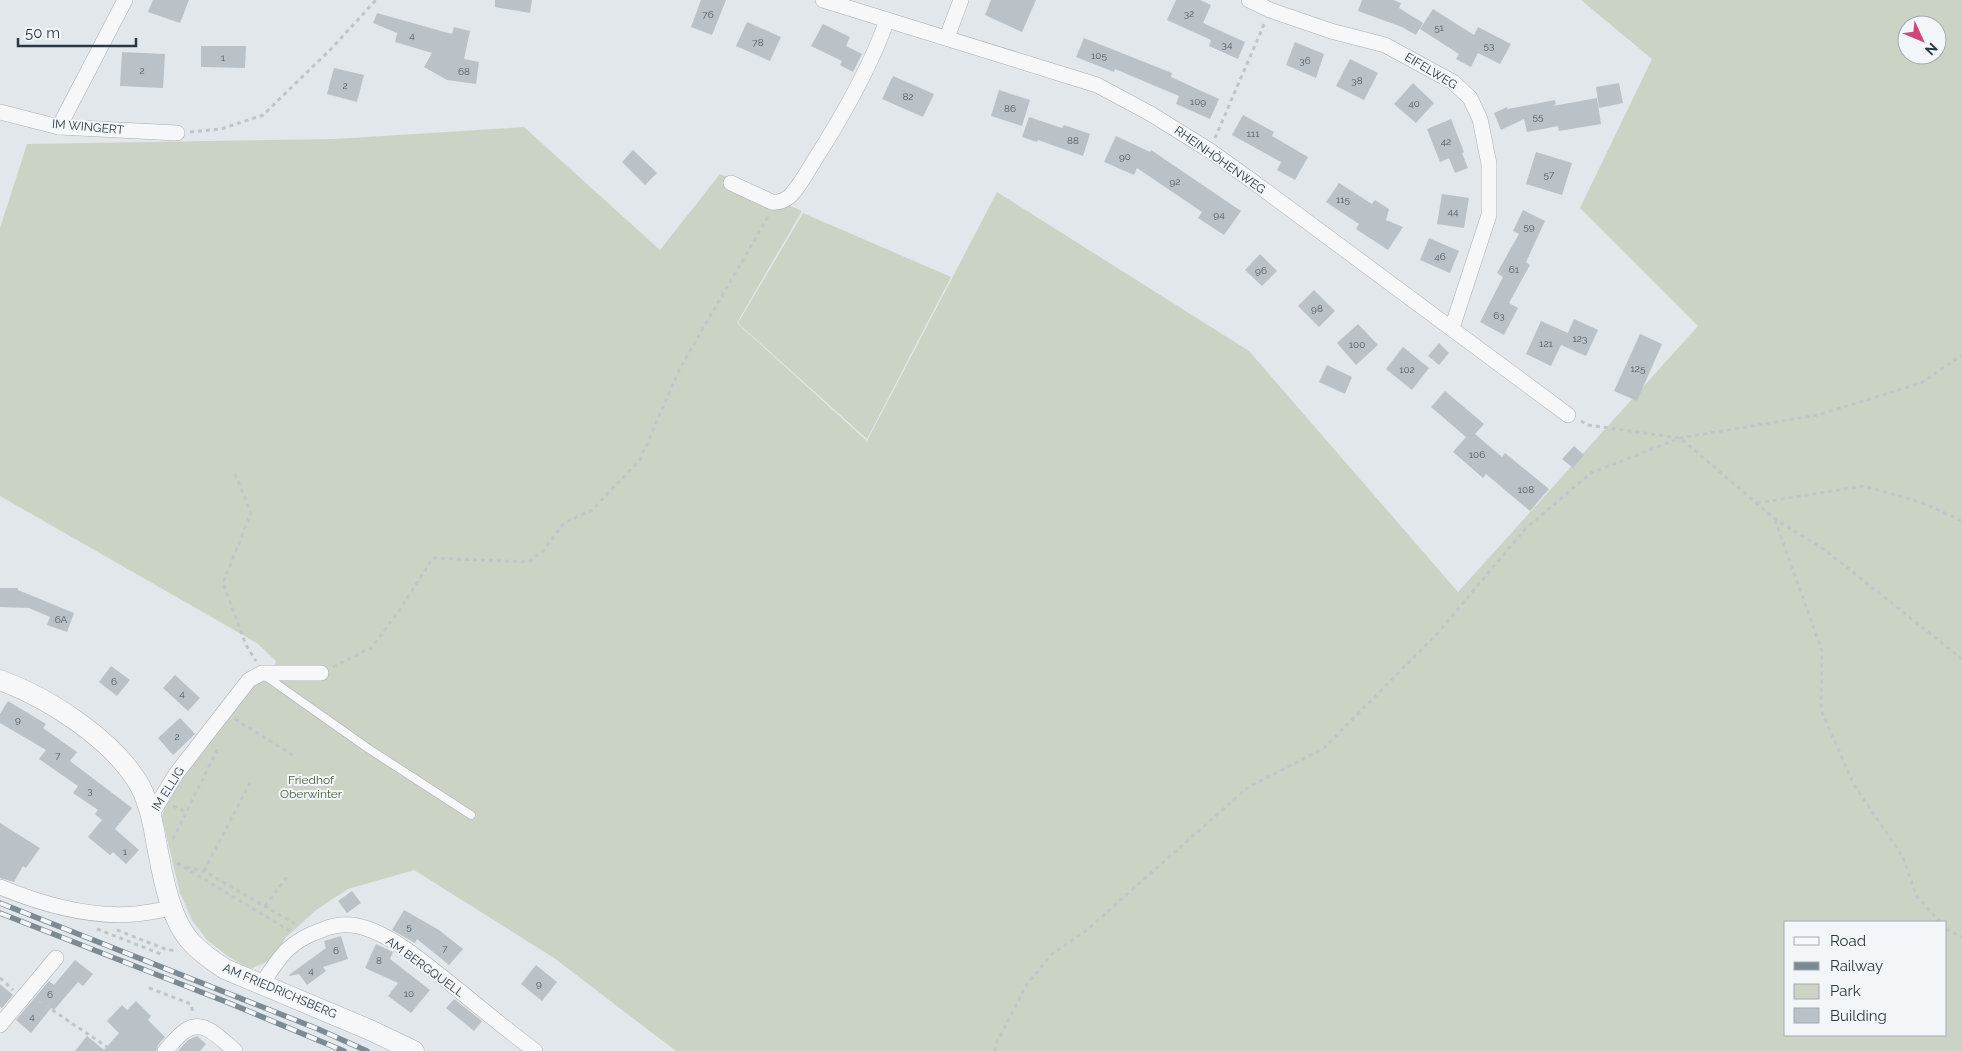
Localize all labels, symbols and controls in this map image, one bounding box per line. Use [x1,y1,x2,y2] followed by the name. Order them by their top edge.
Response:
[1184,8,1194,19] house number: 32
[702,9,714,20] house number: 76
[18,15,135,47] scale bar
[1897,15,1947,65] north arrow
[1434,22,1445,33] house number: 51
[25,24,60,42] text: 50 m
[409,30,415,41] house number: 4
[752,37,764,48] house number: 78
[1222,39,1233,50] house number: 34
[1484,40,1494,51] house number: 53
[1922,40,1941,58] text: N
[1091,50,1107,61] house number: 105
[1402,50,1460,92] street label: EIFELWEG
[221,52,226,63] house number: 1
[1299,55,1311,66] house number: 36
[139,65,145,76] house number: 2
[458,66,470,77] house number: 68
[1351,75,1363,86] house number: 38
[342,80,348,91] house number: 2
[902,91,914,102] house number: 82
[1190,96,1206,107] house number: 109
[1408,98,1420,109] house number: 40
[1004,103,1016,114] house number: 86
[1533,111,1544,122] house number: 55
[52,117,125,137] street label: IM WINGERT
[1172,123,1268,197] street label: RHEINHÖHENWEG
[1247,128,1260,139] house number: 111
[1067,135,1079,146] house number: 88
[1441,136,1451,147] house number: 42
[1119,151,1131,162] house number: 90
[1544,169,1555,180] house number: 57
[1169,176,1181,187] house number: 92
[1336,194,1351,205] house number: 115
[1448,206,1459,217] house number: 44
[1213,209,1225,220] house number: 94
[1523,221,1535,232] house number: 59
[1434,251,1446,262] house number: 46
[1509,264,1520,275] house number: 61
[1255,265,1267,276] house number: 96
[1311,303,1323,314] house number: 98
[1493,310,1505,321] house number: 63
[1573,333,1587,344] house number: 123
[1539,338,1554,349] house number: 121
[1349,339,1365,350] house number: 100
[1631,363,1646,374] house number: 125
[1399,364,1415,375] house number: 102
[1469,449,1485,460] house number: 106
[1518,484,1534,495] house number: 108
[55,614,68,625] house number: 6A
[111,676,117,687] house number: 6
[179,688,185,699] house number: 4
[15,714,21,725] house number: 9
[174,731,180,742] house number: 2
[55,750,61,761] house number: 7
[149,764,187,814] street label: IM ELLIG
[280,773,343,801] park label: Friedhof Oberwinter
[87,785,93,796] house number: 3
[123,846,128,857] house number: 1
[406,921,412,932] house number: 5
[1784,921,1947,1036] legend
[1830,932,1866,950] text: Road
[383,934,467,1000] street label: AM BERGQUELL
[442,943,448,954] house number: 7
[333,945,339,956] house number: 6
[376,955,382,966] house number: 8
[1830,957,1883,975] text: Railway
[221,961,339,1021] street label: AM FRIEDRICHSBERG
[308,965,314,976] house number: 4
[536,978,542,989] house number: 9
[1830,982,1861,1000] text: Park
[404,988,414,999] house number: 10
[47,989,53,1000] house number: 6
[1830,1007,1887,1025] text: Building
[29,1011,35,1022] house number: 4

